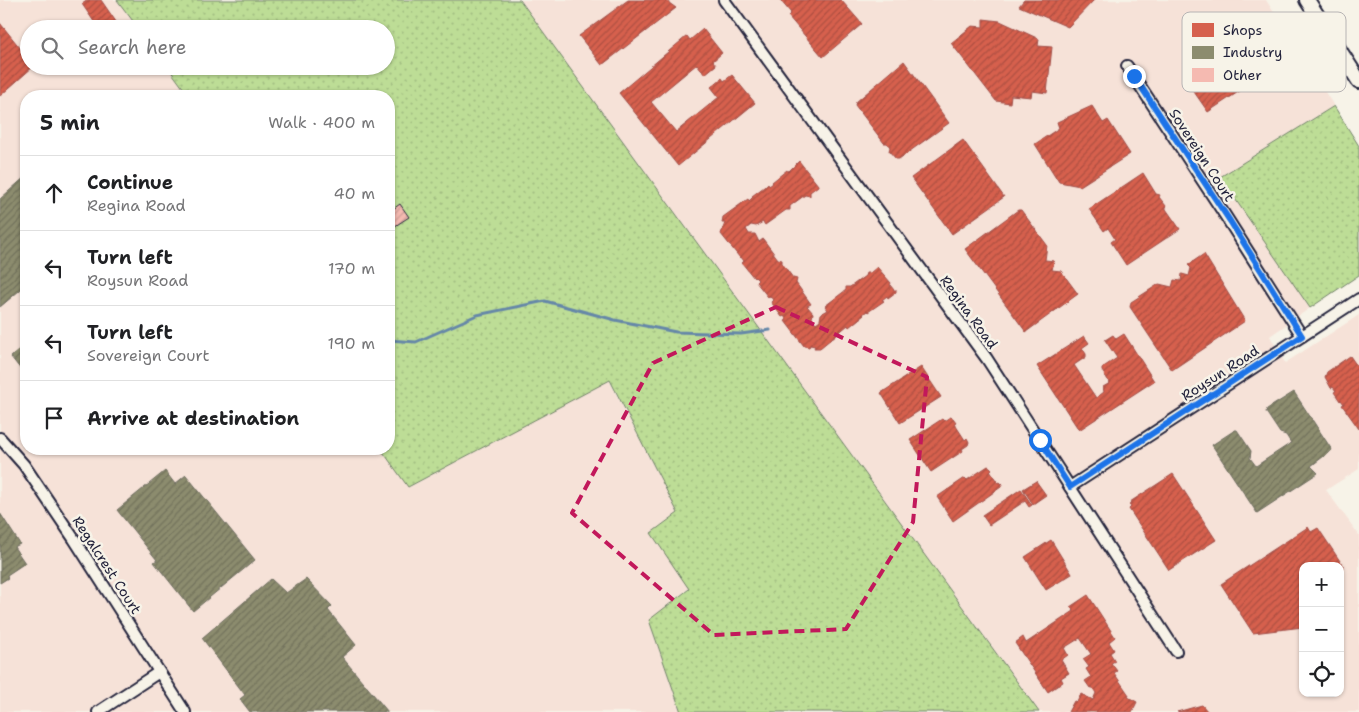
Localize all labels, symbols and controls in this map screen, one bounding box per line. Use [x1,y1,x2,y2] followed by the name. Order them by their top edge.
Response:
[1182,12,1346,92] legend
[20,20,395,75] search box
[1223,21,1262,39] text: Shops
[38,34,66,62] icon: search
[78,35,187,60] text: Search here
[1223,43,1282,61] text: Industry
[1123,65,1146,88] route end
[1223,66,1262,84] text: Other
[1165,105,1239,205] street label: Sovereign Court
[40,109,100,137] text: 5 min
[268,112,375,133] text: Walk · 400 m
[87,170,173,195] text: Continue
[40,179,68,207] icon: ahead
[333,183,375,204] text: 40 m
[87,195,186,216] text: Regina Road
[87,245,173,270] text: Turn left
[40,254,68,282] icon: left
[328,258,375,279] text: 170 m
[87,270,188,291] text: Roysun Road
[936,272,1002,352] street label: Regina Road
[87,320,173,345] text: Turn left
[40,329,68,357] icon: left
[328,333,375,354] text: 190 m
[1178,341,1262,405] street label: Roysun Road
[87,345,209,366] text: Sovereign Court
[40,404,68,432] icon: arrive
[87,406,299,431] text: Arrive at destination
[1029,429,1052,452] route start
[69,513,145,617] street label: Regalcrest Court
[1299,562,1344,697] map controls
[1299,562,1344,607] button: +
[1299,607,1344,652] button: −
[1299,652,1344,697] button: locate

